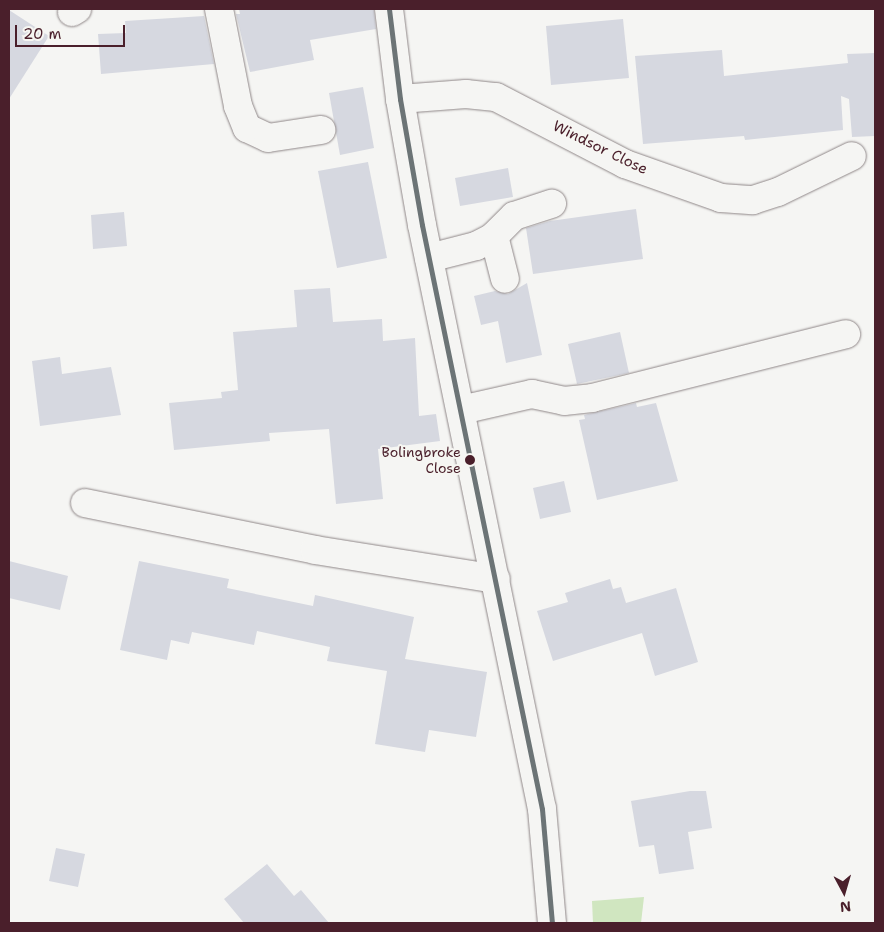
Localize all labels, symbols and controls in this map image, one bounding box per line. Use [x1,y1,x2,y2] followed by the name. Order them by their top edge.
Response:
[18,15,128,47] scale bar
[23,24,62,44] text: 20 m
[550,117,650,179] street label: Windsor Close
[382,444,461,477] place label: Bolingbroke Close
[465,455,475,465] marker: Bolingbroke Close
[819,867,869,917] north arrow
[839,897,852,916] text: N

